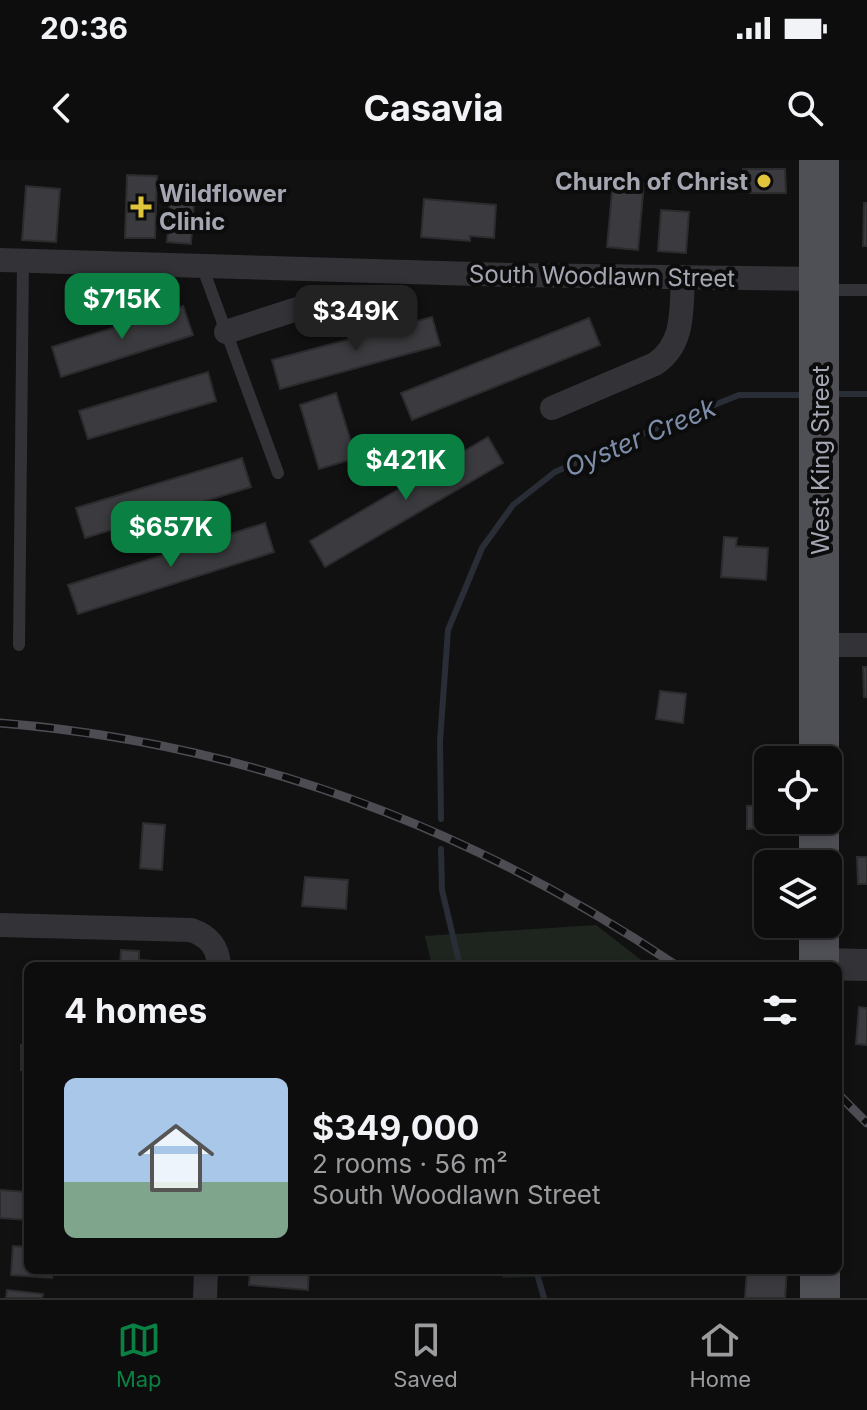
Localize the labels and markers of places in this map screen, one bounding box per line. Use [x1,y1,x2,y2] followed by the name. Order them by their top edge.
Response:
[555,167,748,196] place label: Church of Christ
[755,172,773,190] marker: Church of Christ
[159,179,287,236] place label: Wildflower Clinic
[130,196,152,218] marker: Wildflower Clinic
[66,273,178,341] pin: $715K
[300,285,412,353] pin: $349K
[350,434,462,502] pin: $421K
[115,501,227,569] pin: $657K

